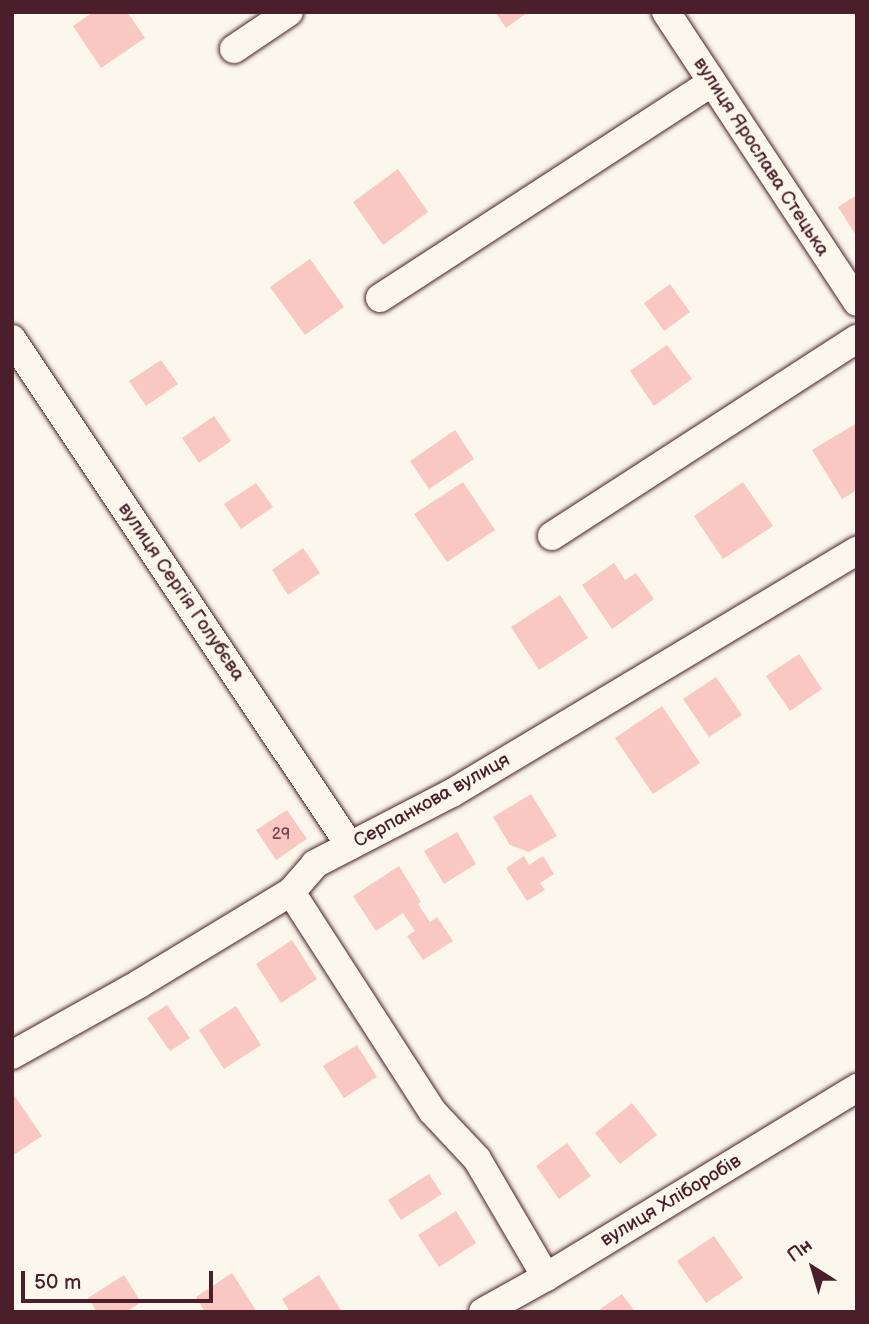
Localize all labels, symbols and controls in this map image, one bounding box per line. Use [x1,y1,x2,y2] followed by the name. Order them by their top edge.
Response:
[688,53,834,261] street label: вулиця Ярослава Стецька
[113,499,249,685] street label: вулиця Сергія Голубєва
[350,749,514,853] street label: Серпанкова вулиця
[272,825,290,845] house number: 29
[597,1150,745,1252] street label: вулиця Хліборобів
[778,1233,848,1303] north arrow
[783,1234,817,1268] text: Пн
[24,1258,217,1302] scale bar
[34,1270,81,1295] text: 50 m

